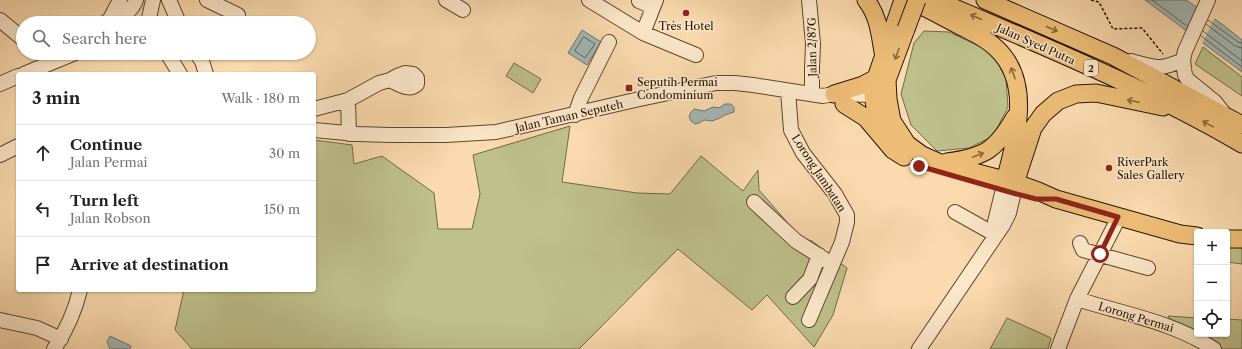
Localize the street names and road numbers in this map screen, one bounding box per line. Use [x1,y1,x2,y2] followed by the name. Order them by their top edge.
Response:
[804,17,820,79] street label: Jalan 2/87G
[993,20,1078,68] street label: Jalan Syed Putra
[1084,60,1098,76] road number: 2
[512,97,624,136] street label: Jalan Taman Seputeh
[789,132,849,214] street label: Lorong Jambatan
[1097,299,1176,335] street label: Lorong Permai

